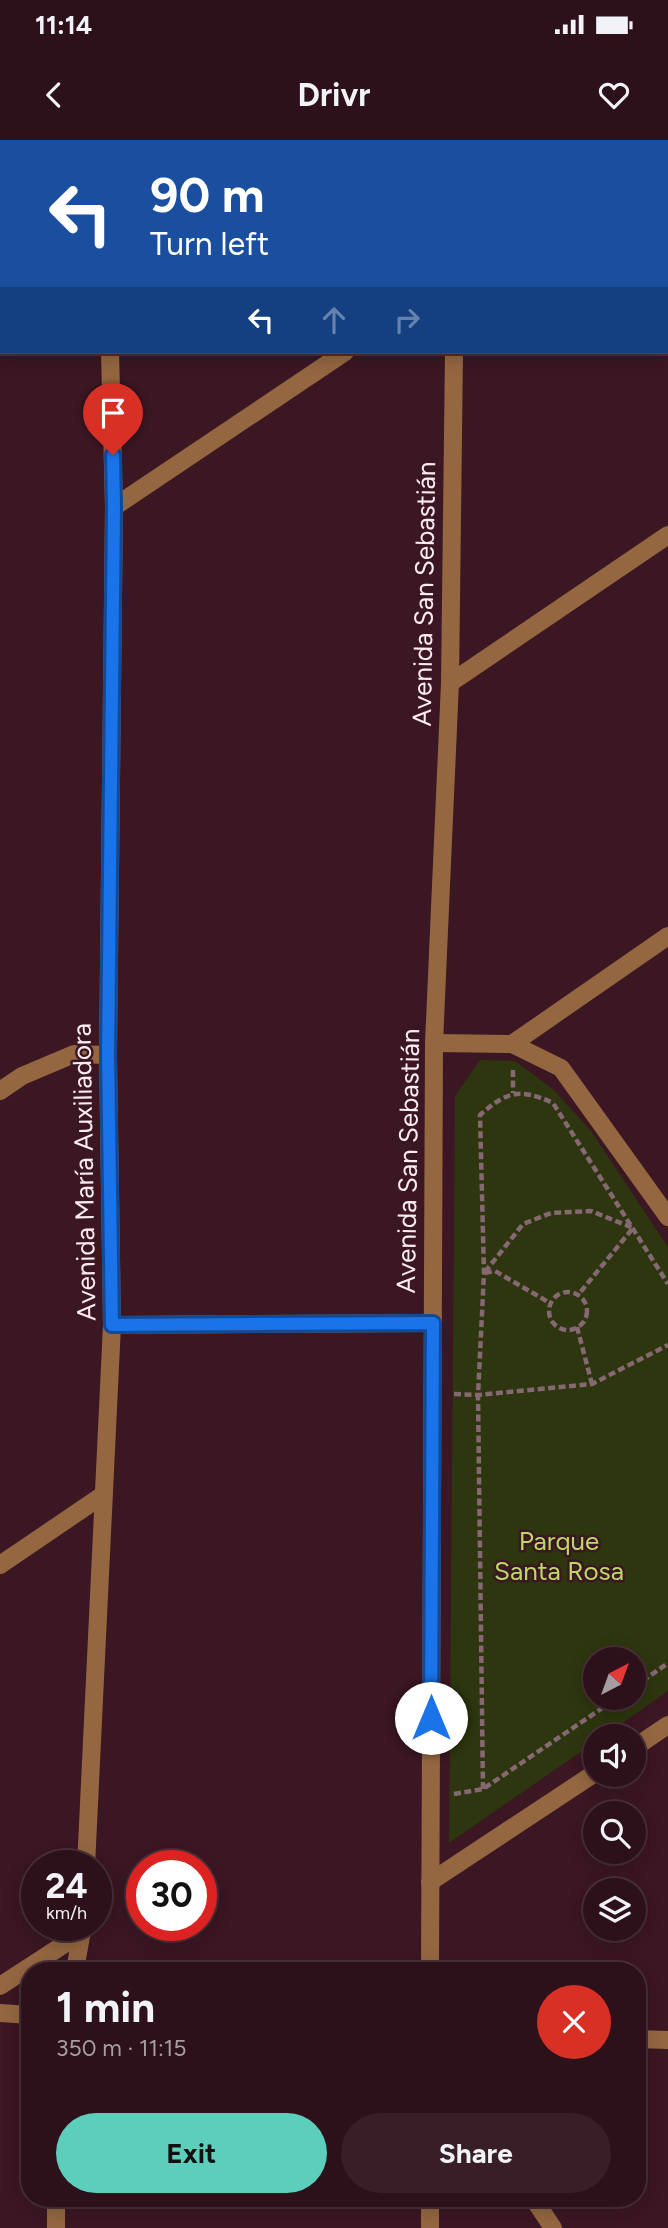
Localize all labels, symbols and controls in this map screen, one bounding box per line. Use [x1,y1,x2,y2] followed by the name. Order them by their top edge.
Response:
[35,9,92,41] text: 11:14
[35,76,73,114] icon: back
[298,76,370,114] text: Drivr
[595,76,633,114] icon: heart
[150,165,265,224] text: 90 m
[35,168,126,259] icon: left
[150,225,269,263] text: Turn left
[242,301,280,339] icon: left
[315,301,353,339] icon: ahead
[388,301,426,339] icon: right
[83,383,143,455] pin
[94,394,132,432] icon: arrive
[406,461,442,727] street label: Avenida San Sebastián
[65,1023,103,1321] street label: Avenida María Auxiliadora
[390,1028,426,1294] street label: Avenida San Sebastián
[494,1525,624,1587] park label: Parque Santa Rosa
[583,1647,646,1710] north arrow
[583,1647,646,1941] map controls
[394,1681,468,1755] position arrow
[583,1724,646,1787] button: sound
[583,1801,646,1864] button: search
[126,1850,217,1941] speed limit sign: 30
[45,1865,88,1907] text: 24
[583,1878,646,1941] button: layers
[46,1902,87,1924] text: km/h
[56,1982,155,2033] text: 1 min
[537,1985,611,2059] button: close
[56,2034,186,2062] text: 350 m · 11:15
[56,2113,327,2193] button: Exit
[341,2113,611,2193] button: Share

